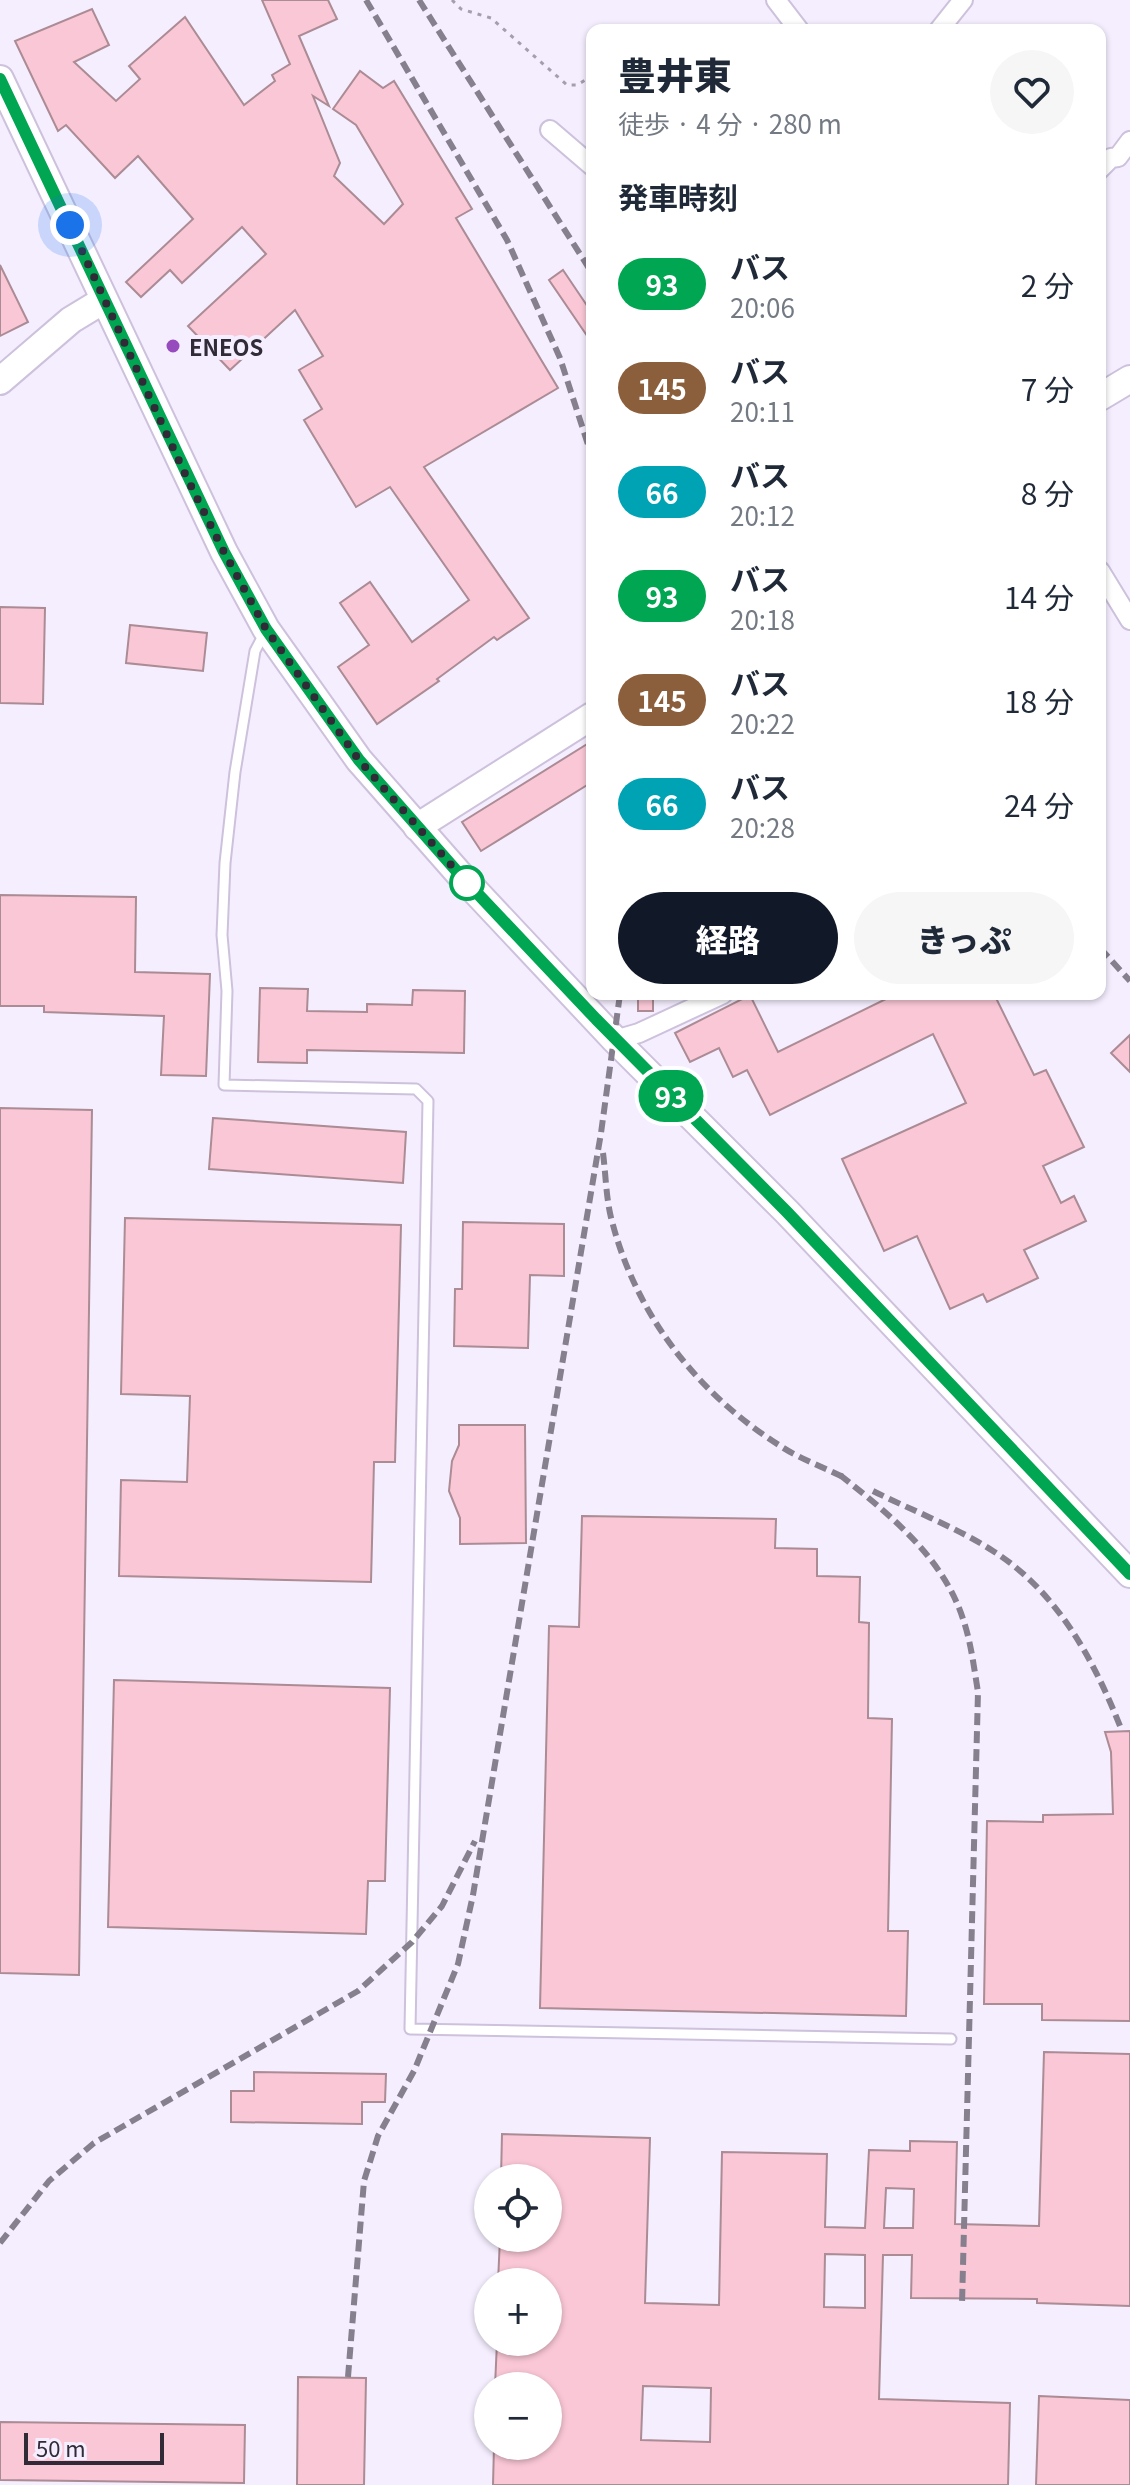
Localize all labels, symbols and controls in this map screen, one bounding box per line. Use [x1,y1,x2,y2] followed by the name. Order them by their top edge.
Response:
[618,46,732,101] text: 豊井東
[990,50,1074,134] button: heart
[618,104,842,141] text: 徒歩 · 4 分 · 280 m
[618,174,738,218] text: 発車時刻
[50,205,90,245] your location
[730,244,790,288] text: バス
[1021,262,1074,306] text: 2 分
[645,264,679,304] text: 93
[730,288,795,325] text: 20:06
[189,330,263,362] place label: ENEOS
[164,337,182,355] marker: ENEOS
[730,348,790,392] text: バス
[1021,366,1074,410] text: 7 分
[637,368,687,408] text: 145
[730,392,795,429] text: 20:11
[730,452,790,496] text: バス
[1021,470,1074,514] text: 8 分
[645,472,679,512] text: 66
[730,496,795,533] text: 20:12
[730,556,790,600] text: バス
[1004,574,1074,618] text: 14 分
[645,576,679,616] text: 93
[730,600,795,637] text: 20:18
[730,660,790,704] text: バス
[1004,678,1074,722] text: 18 分
[637,680,687,720] text: 145
[730,704,795,741] text: 20:22
[730,764,790,808] text: バス
[1004,782,1074,826] text: 24 分
[645,784,679,824] text: 66
[730,808,795,845] text: 20:28
[450,866,484,900] unlabelled marker
[618,892,838,984] button: 経路
[854,892,1074,984] button: きっぷ
[635,1070,707,1122] line badge: 93
[654,1076,688,1116] text: 93
[474,2164,562,2460] map controls
[474,2164,562,2252] button: locate
[474,2268,562,2356] button: +
[474,2372,562,2460] button: −
[24,2429,164,2465] scale bar
[36,2431,86,2463] text: 50 m

